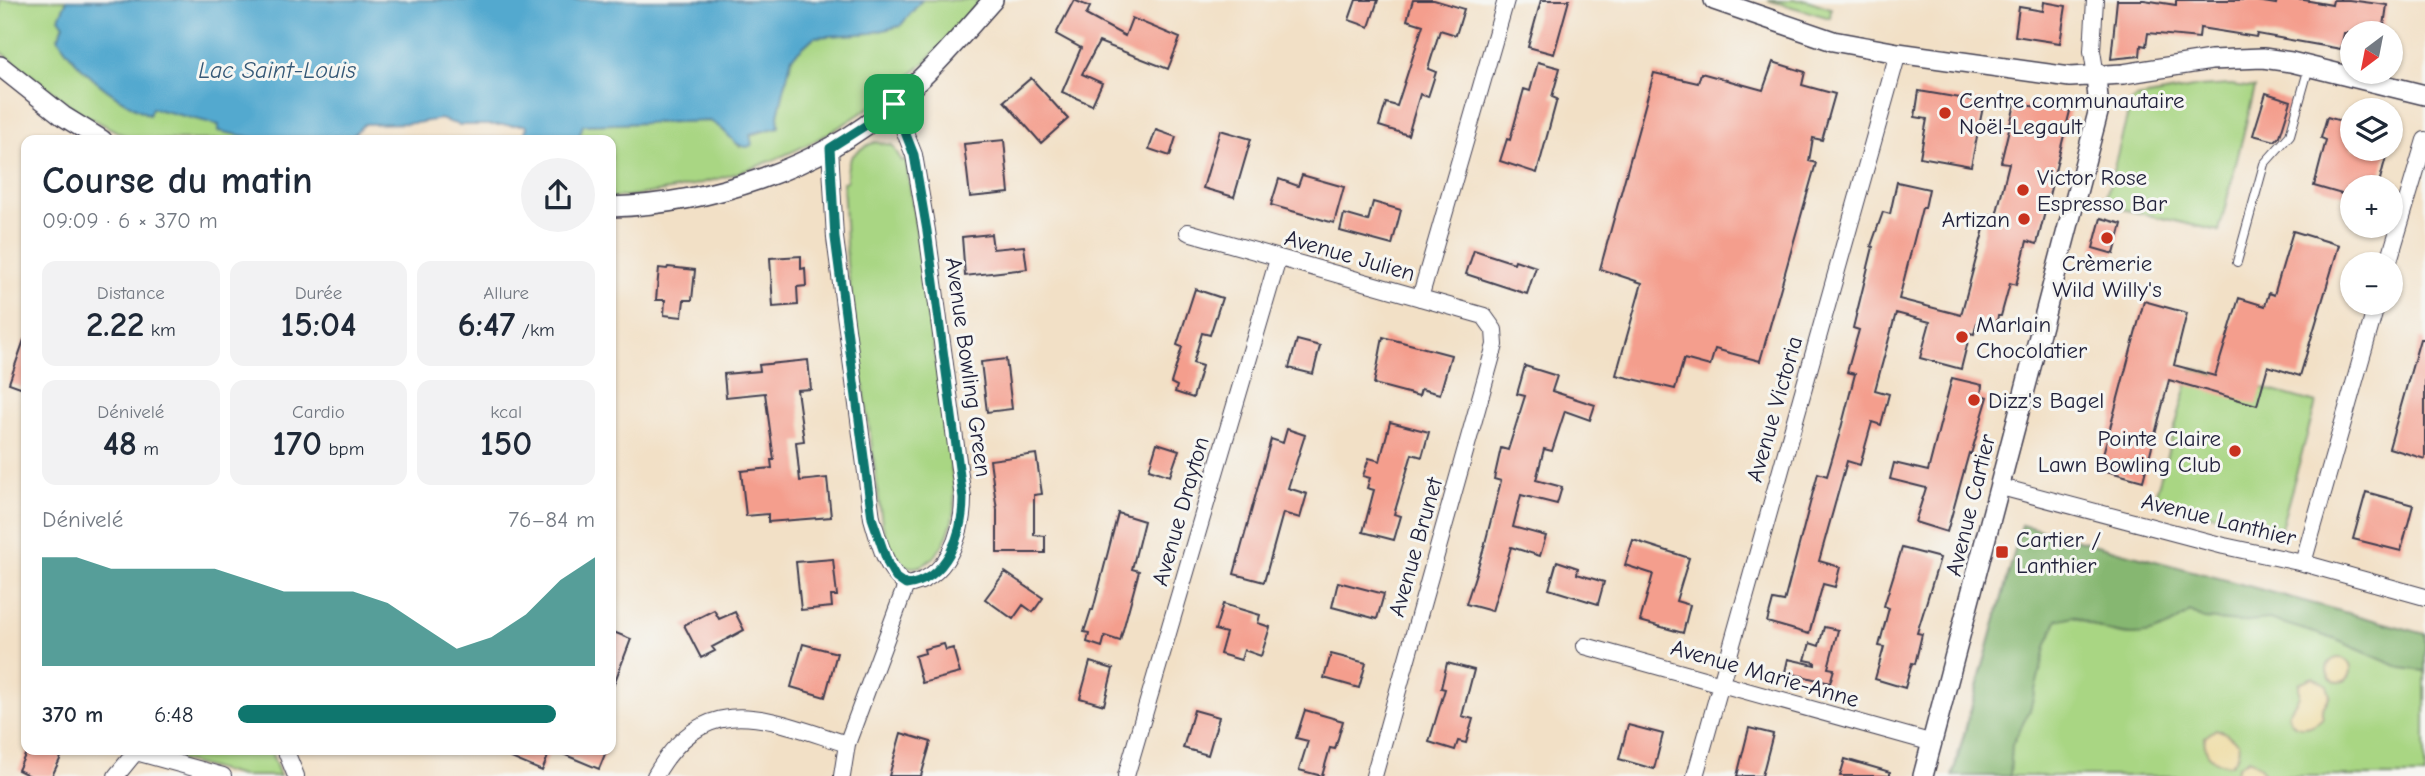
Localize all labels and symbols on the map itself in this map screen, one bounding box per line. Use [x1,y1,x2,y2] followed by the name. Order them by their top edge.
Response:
[2340,21,2403,84] north arrow
[198,56,356,84] water label: Lac Saint-Louis
[864,74,924,134] pin
[1959,87,2184,140] place label: Centre communautaire Noël-Legault
[1937,105,1953,121] marker: Centre communautaire Noël-Legault
[2037,164,2168,217] place label: Victor Rose Espresso Bar
[2015,182,2031,198] marker: Victor Rose Espresso Bar
[1942,206,2010,233] place label: Artizan
[2016,211,2032,227] marker: Artizan
[1282,224,1418,287] street label: Avenue Julien
[2099,230,2115,246] marker: Crèmerie Wild Willy's
[2052,250,2162,303] place label: Crèmerie Wild Willy's
[940,256,997,479] street label: Avenue Bowling Green
[1976,311,2088,364] place label: Marlain Chocolatier
[1954,329,1970,345] marker: Marlain Chocolatier
[1741,333,1808,485] street label: Avenue Victoria
[1988,387,2104,414] place label: Dizz's Bagel
[1966,392,1982,408] marker: Dizz's Bagel
[2038,425,2221,478] place label: Pointe Claire Lawn Bowling Club
[1940,431,2001,579] street label: Avenue Cartier
[1146,433,1215,589] street label: Avenue Drayton
[2227,443,2243,459] marker: Pointe Claire Lawn Bowling Club
[1383,473,1449,620] street label: Avenue Brunet
[2139,487,2300,552] street label: Avenue Lanthier
[2016,526,2101,579] place label: Cartier / Lanthier
[1994,544,2010,560] marker: Cartier / Lanthier
[1668,634,1862,713] street label: Avenue Marie-Anne

